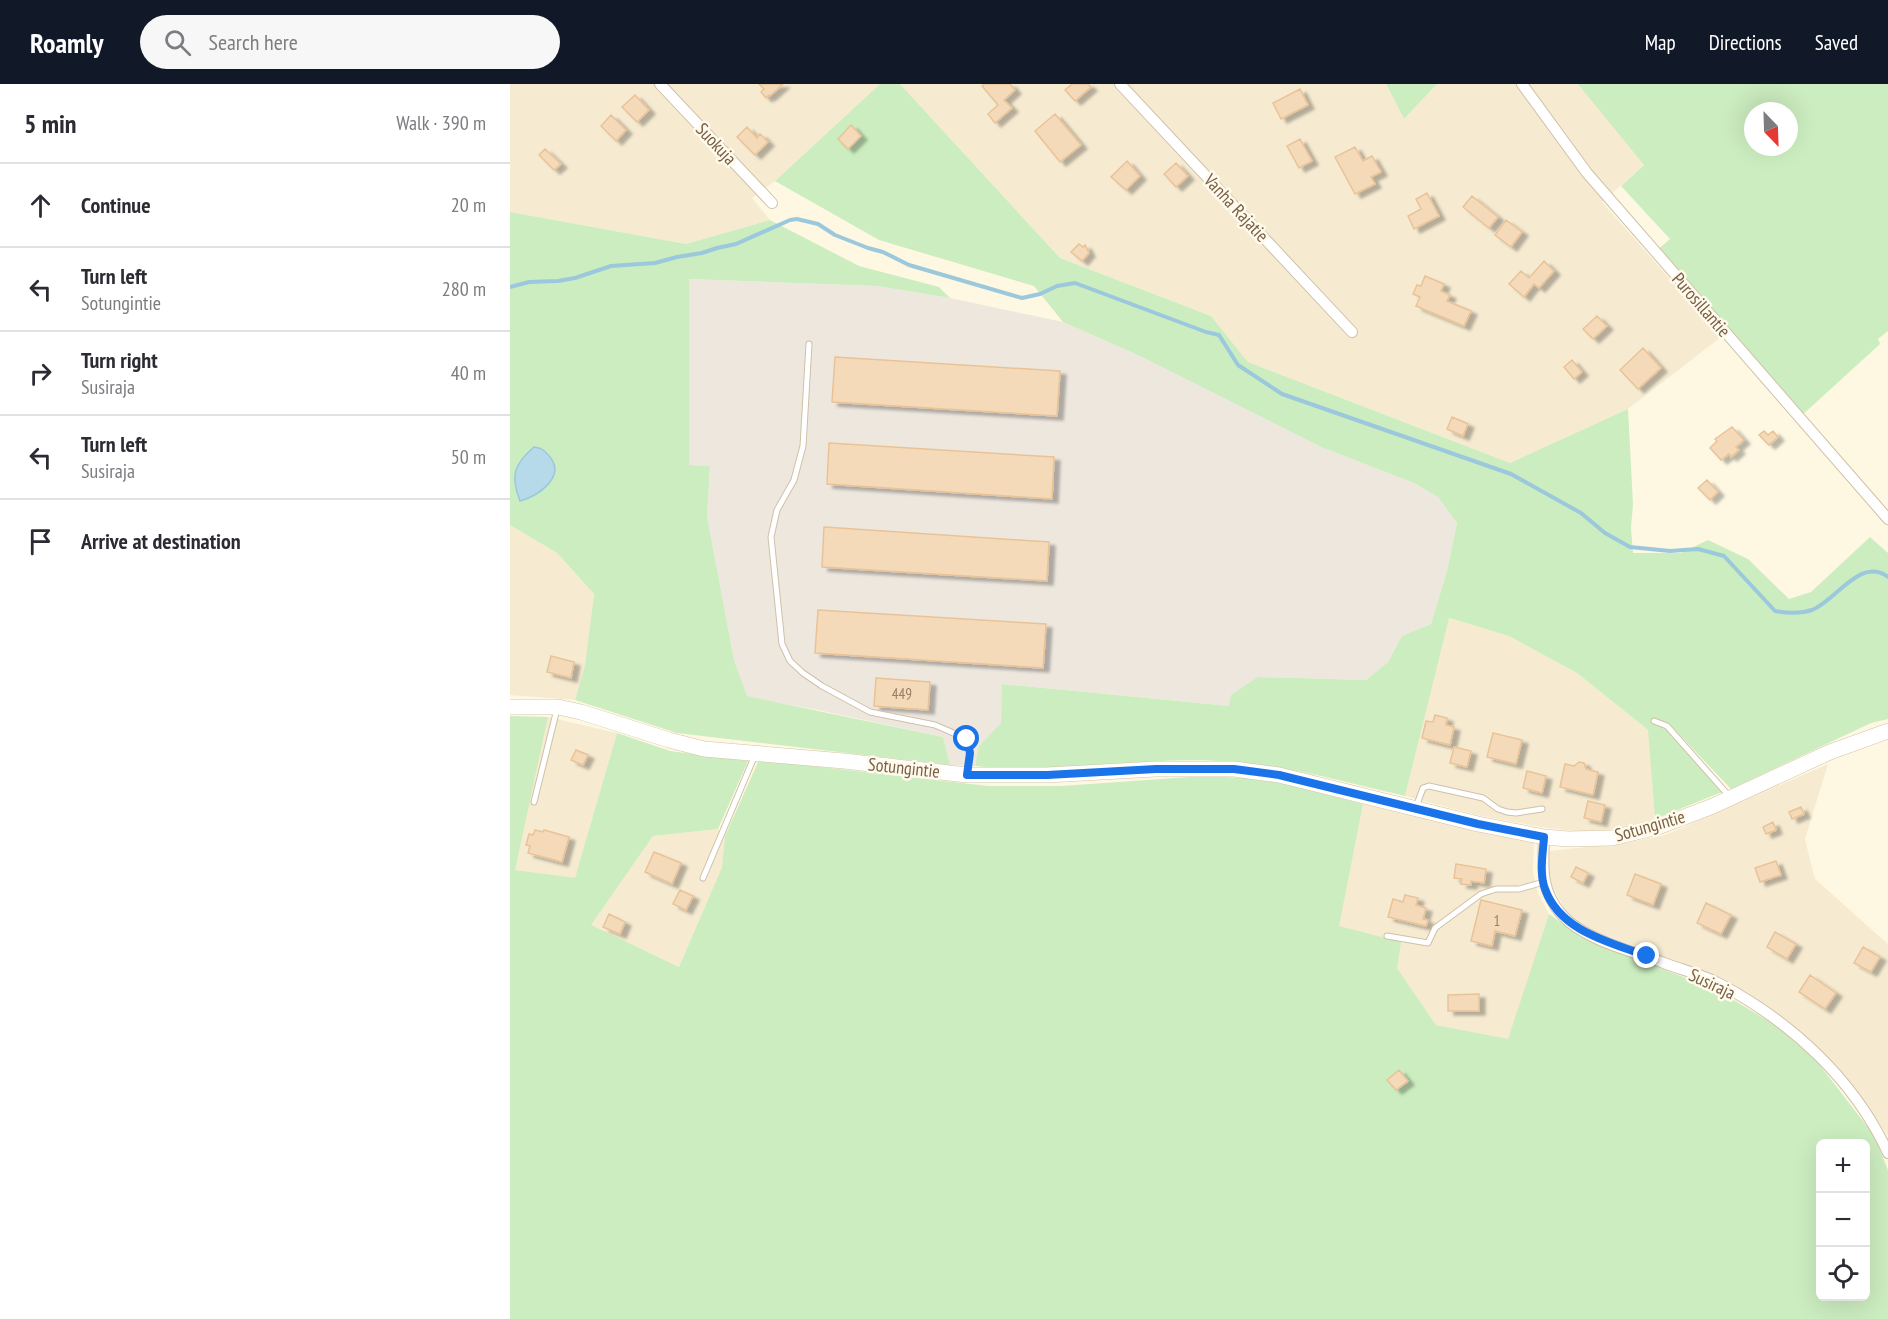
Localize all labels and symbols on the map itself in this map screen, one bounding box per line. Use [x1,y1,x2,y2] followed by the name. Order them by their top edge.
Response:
[1744,102,1798,156] north arrow
[691,118,742,169] street label: Suokuja
[1198,168,1274,247] street label: Vanha Rajatie
[1667,268,1736,342] street label: Purosillantie
[892,684,912,703] house number: 449
[953,725,979,751] route start
[867,752,941,783] street label: Sotungintie
[1612,805,1688,847] street label: Sotungintie
[1494,911,1500,930] house number: 1
[1633,942,1659,968] route end
[1685,963,1739,1004] street label: Susiraja

